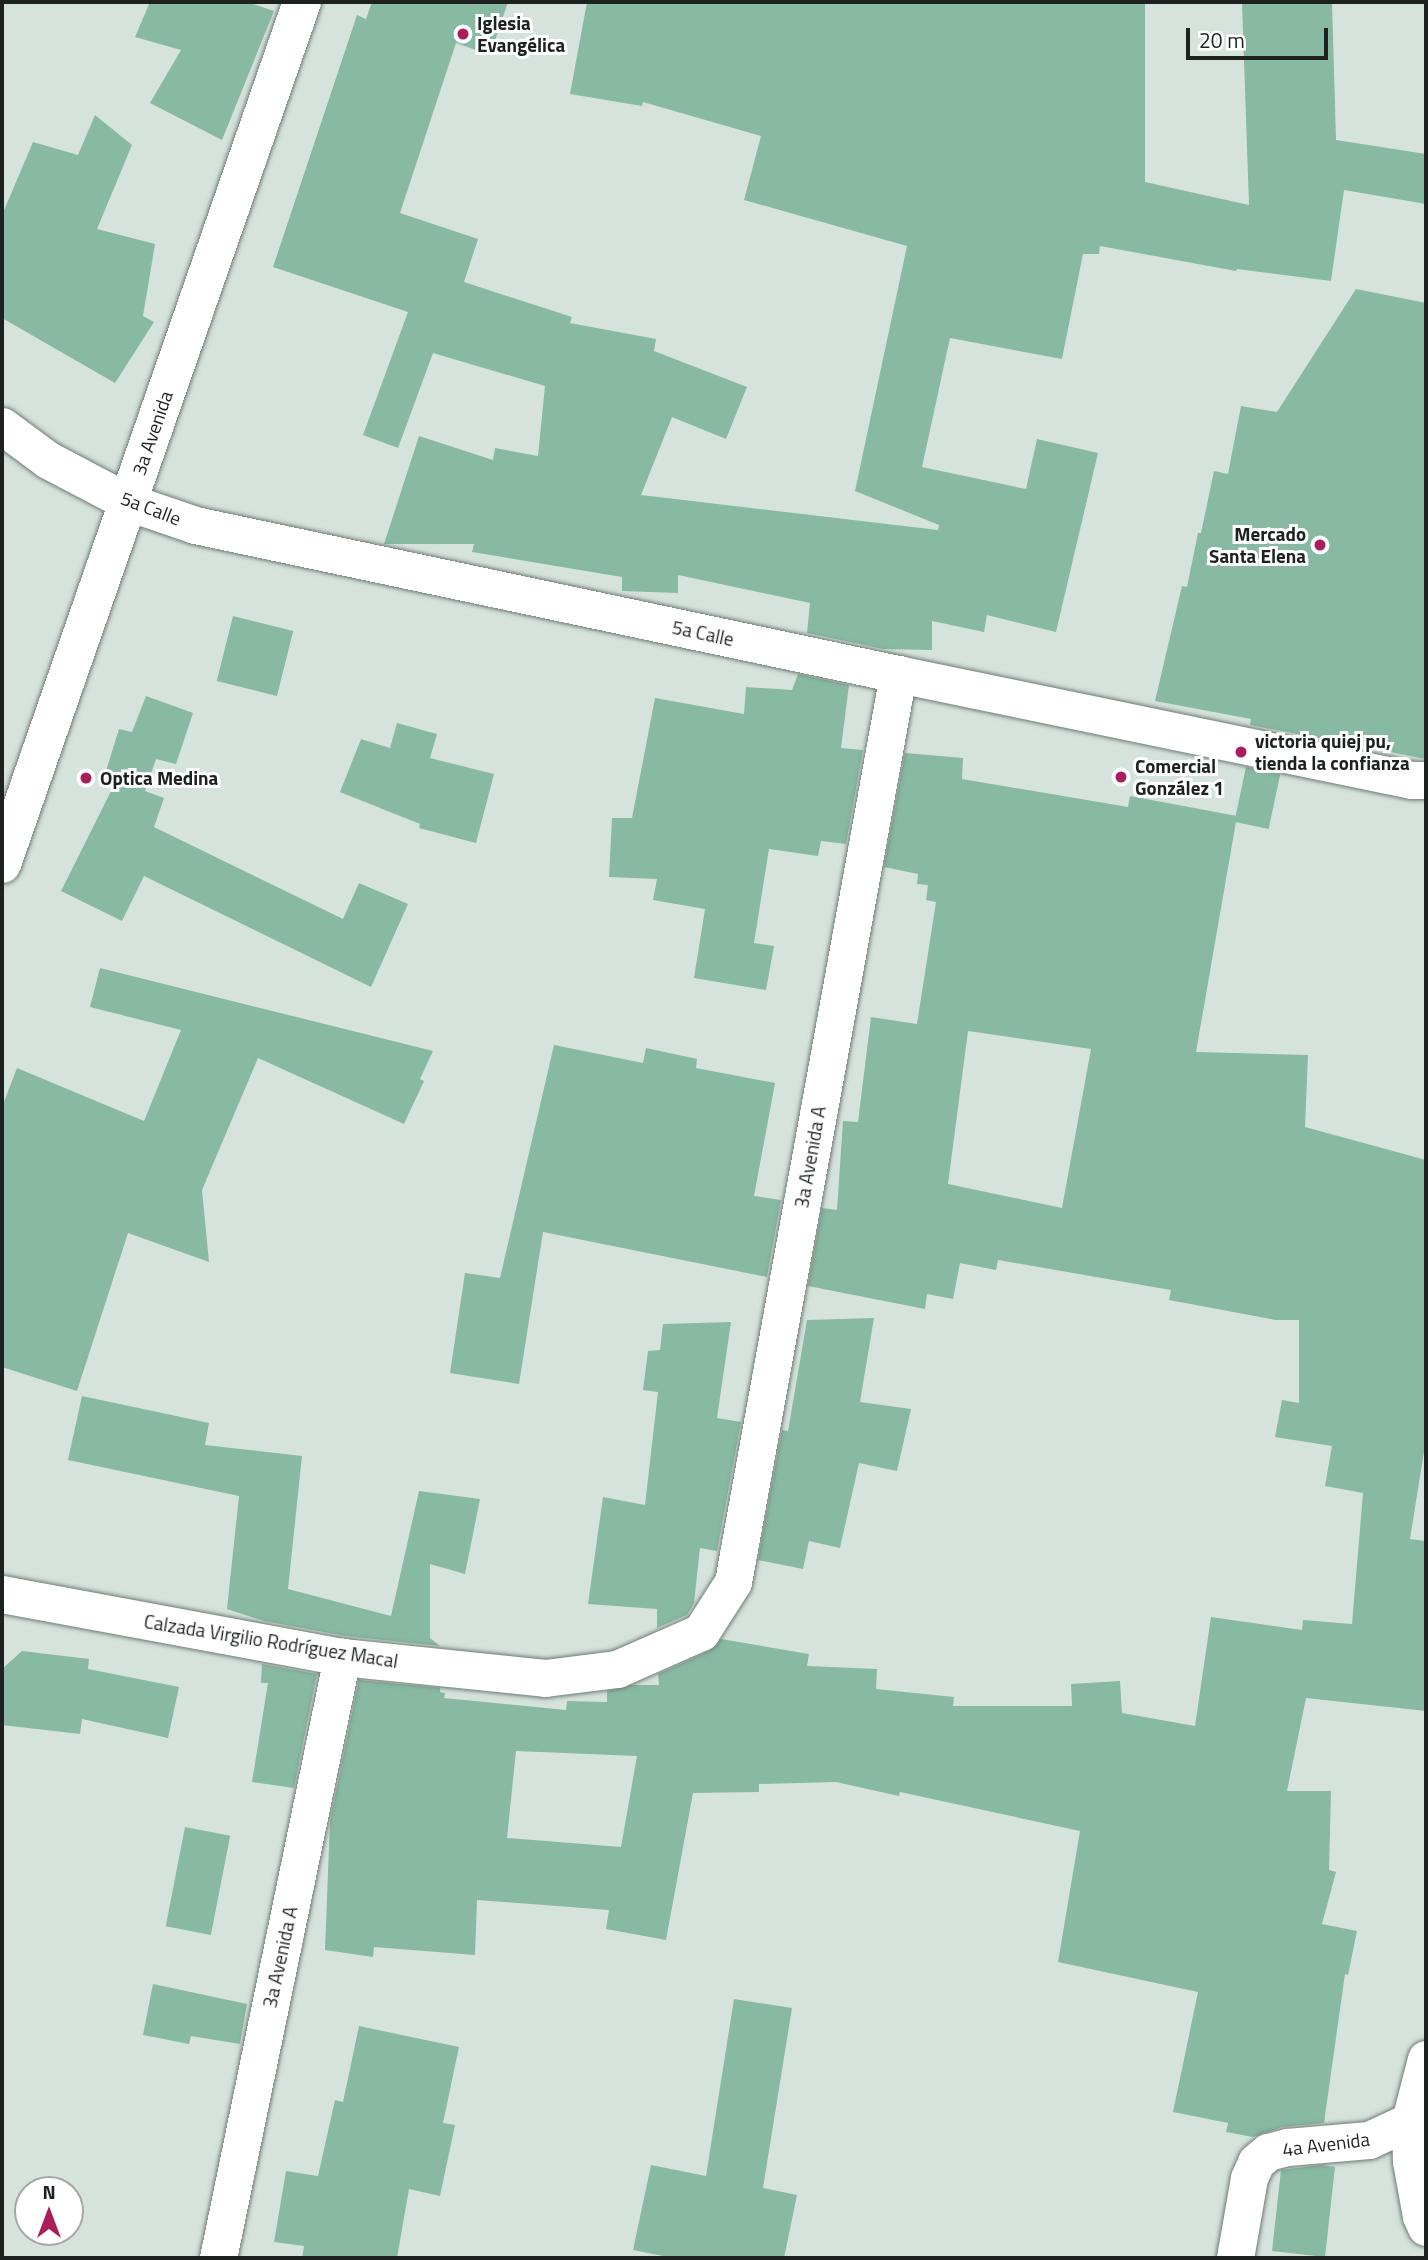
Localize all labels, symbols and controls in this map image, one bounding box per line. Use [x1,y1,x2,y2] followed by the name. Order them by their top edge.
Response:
[477,12,565,56] place label: Iglesia Evangélica
[1190,14,1332,58] scale bar
[1199,24,1245,56] text: 20 m
[455,26,471,42] marker: Iglesia Evangélica
[127,388,177,478] street label: 3a Avenida
[118,486,184,530] street label: 5a Calle
[1209,523,1306,567] place label: Mercado Santa Elena
[1312,537,1328,553] marker: Mercado Santa Elena
[670,615,736,651] street label: 5a Calle
[1255,730,1410,774] place label: victoria quiej pu, tienda la confianza
[1233,744,1249,760] marker: victoria quiej pu, tienda la confianza
[1135,755,1224,799] place label: Comercial González 1
[100,767,218,789] place label: Optica Medina
[1113,769,1129,785] marker: Comercial González 1
[78,770,94,786] marker: Optica Medina
[790,1104,830,1210] street label: 3a Avenida A
[142,1610,400,1672] street label: Calzada Virgilio Rodríguez Macal
[258,1904,302,2010] street label: 3a Avenida A
[1281,2127,1371,2161] street label: 4a Avenida
[14,2176,84,2246] north arrow
[42,2177,56,2206] text: N

